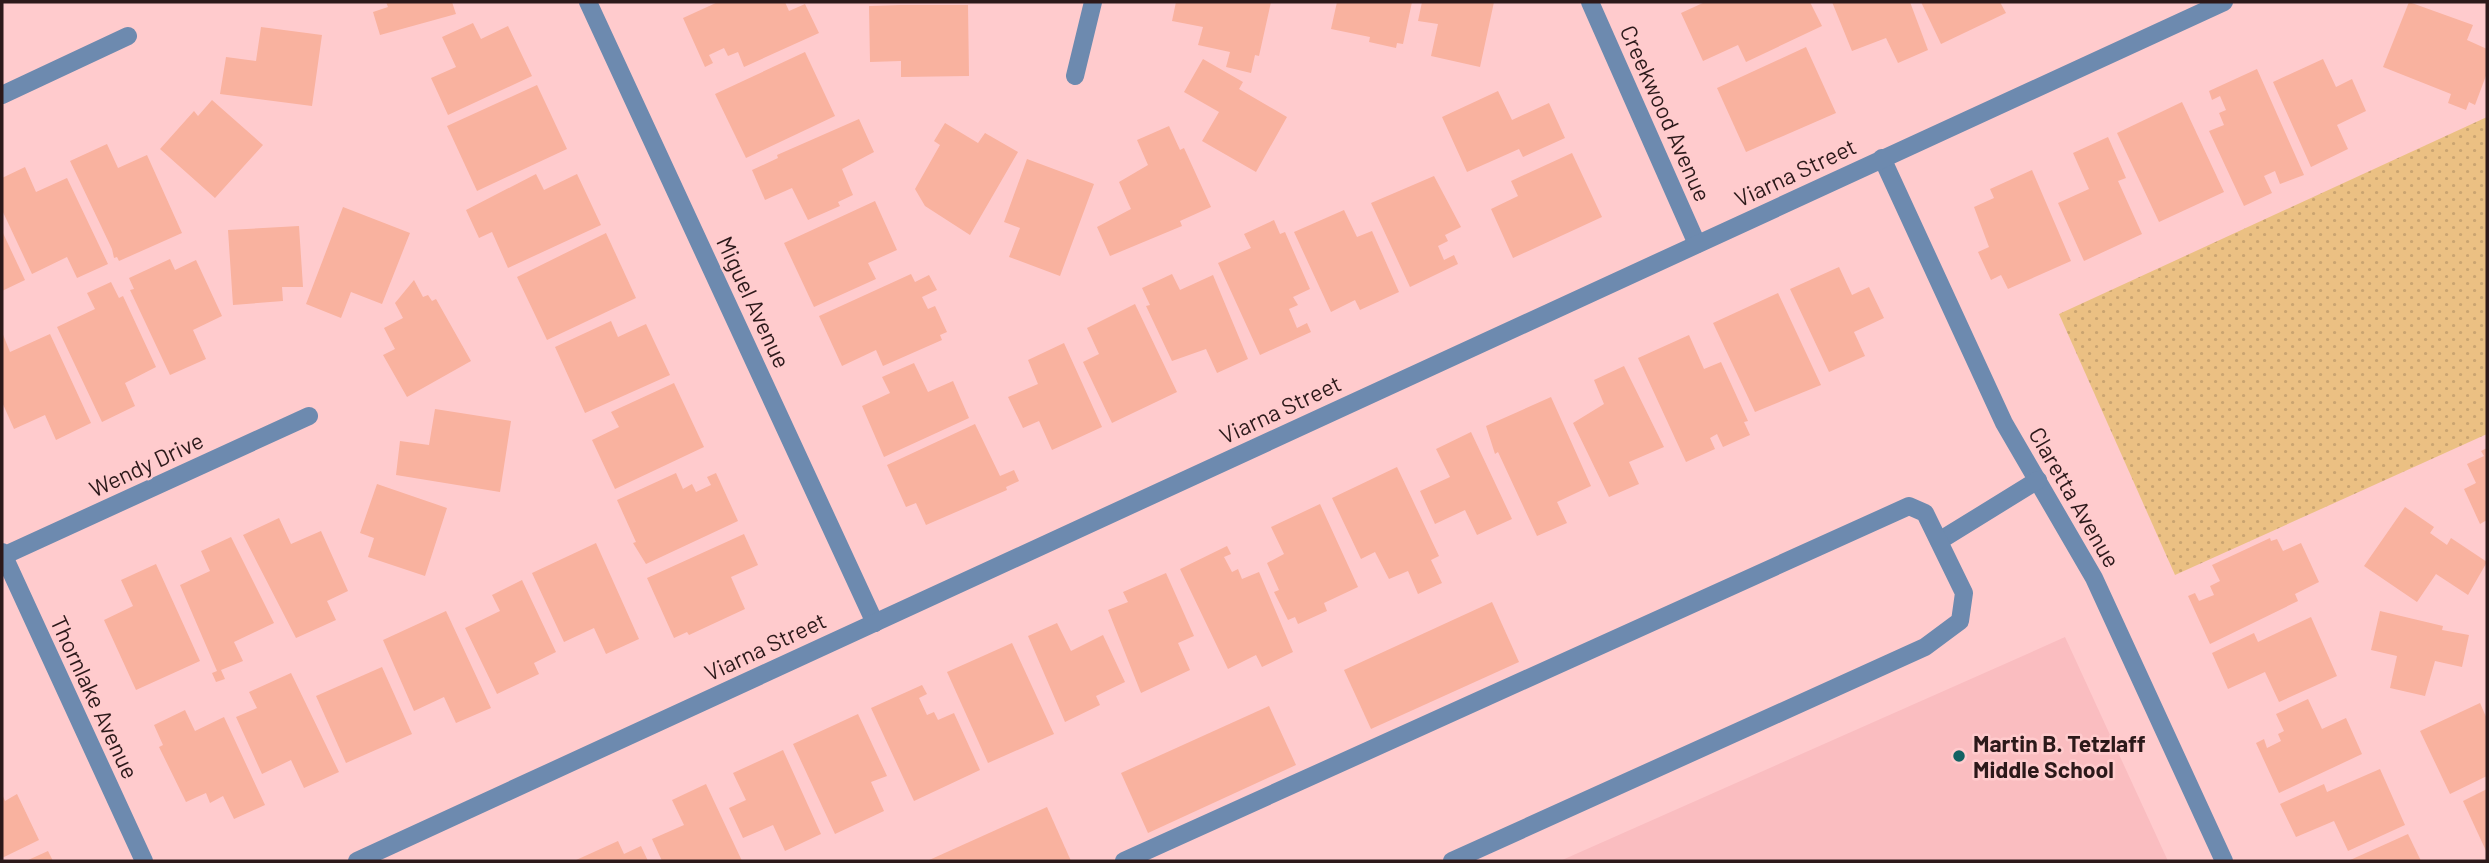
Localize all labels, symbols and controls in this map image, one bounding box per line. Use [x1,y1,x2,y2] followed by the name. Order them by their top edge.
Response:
[1615,21,1717,205] street label: Creekwood Avenue
[1730,132,1860,212] street label: Viarna Street
[711,232,797,372] street label: Miguel Avenue
[1215,369,1345,449] street label: Viarna Street
[2023,422,2127,572] street label: Claretta Avenue
[85,425,207,503] street label: Wendy Drive
[700,606,830,686] street label: Viarna Street
[45,611,145,783] street label: Thornlake Avenue
[1973,729,2146,783] place label: Martin B. Tetzlaff Middle School
[1951,748,1967,764] marker: Martin B. Tetzlaff Middle School

